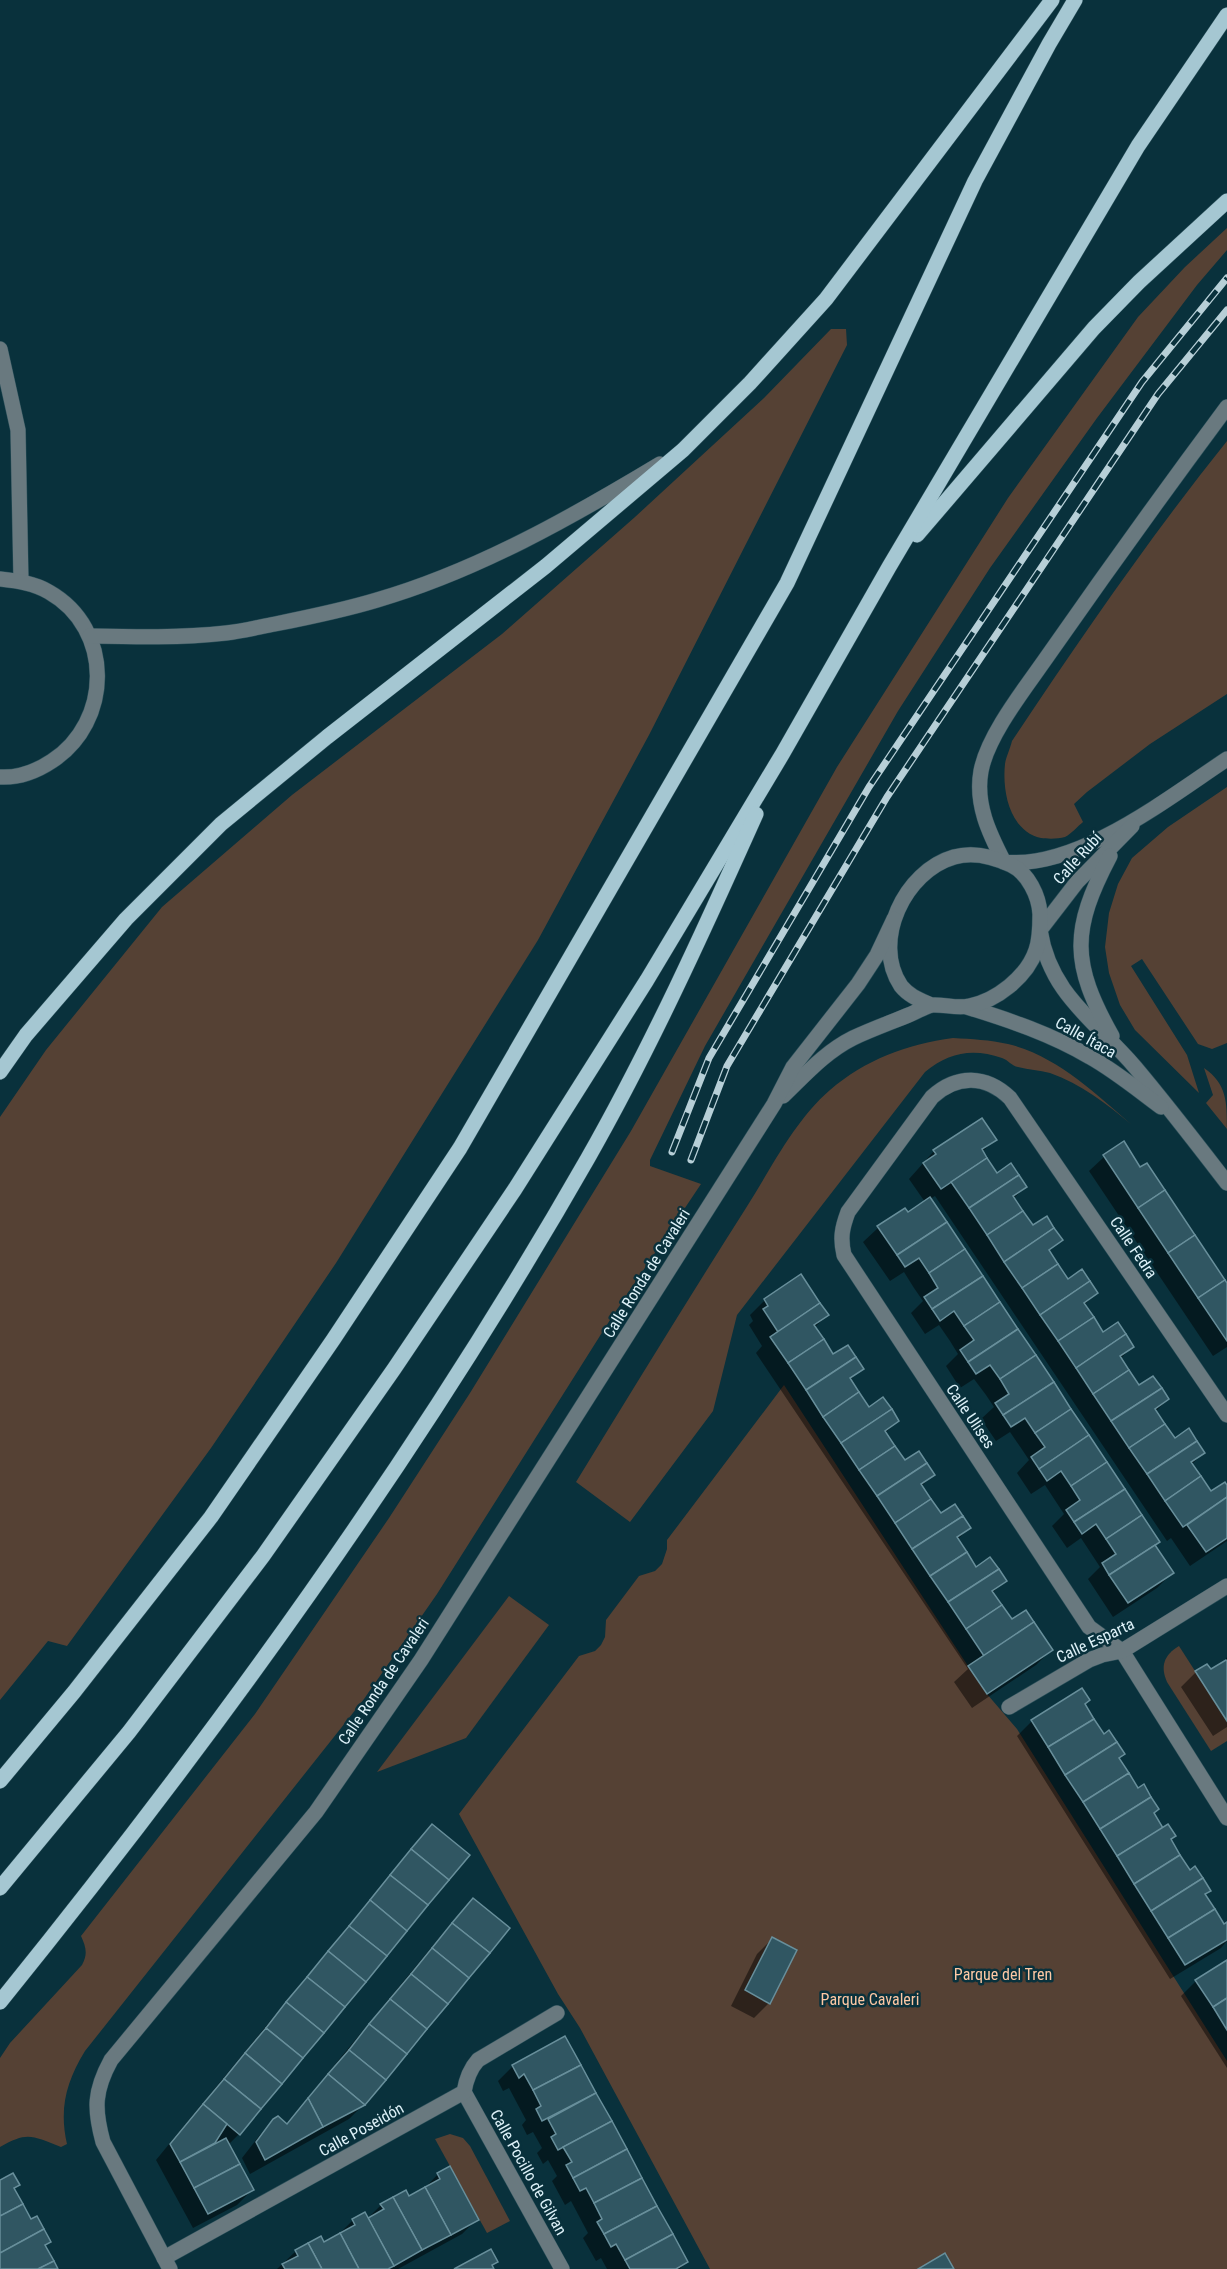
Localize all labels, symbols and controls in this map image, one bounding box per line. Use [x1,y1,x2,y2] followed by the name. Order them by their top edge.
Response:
[1049,828,1106,888] street label: Calle Rubí
[1052,1013,1120,1062] street label: Calle Ítaca
[599,1205,694,1341] street label: Calle Ronda de Cavaleri
[1106,1213,1161,1282] street label: Calle Fedra
[942,1380,999,1452] street label: Calle Ulises
[334,1614,433,1748] street label: Calle Ronda de Cavaleri
[1053,1614,1137,1667] street label: Calle Esparta
[954,1965,1052,1984] park label: Parque del Tren
[821,1990,919,2009] park label: Parque Cavaleri
[315,2098,407,2161] street label: Calle Poseidón
[486,2106,571,2238] street label: Calle Pocillo de Gilvan

